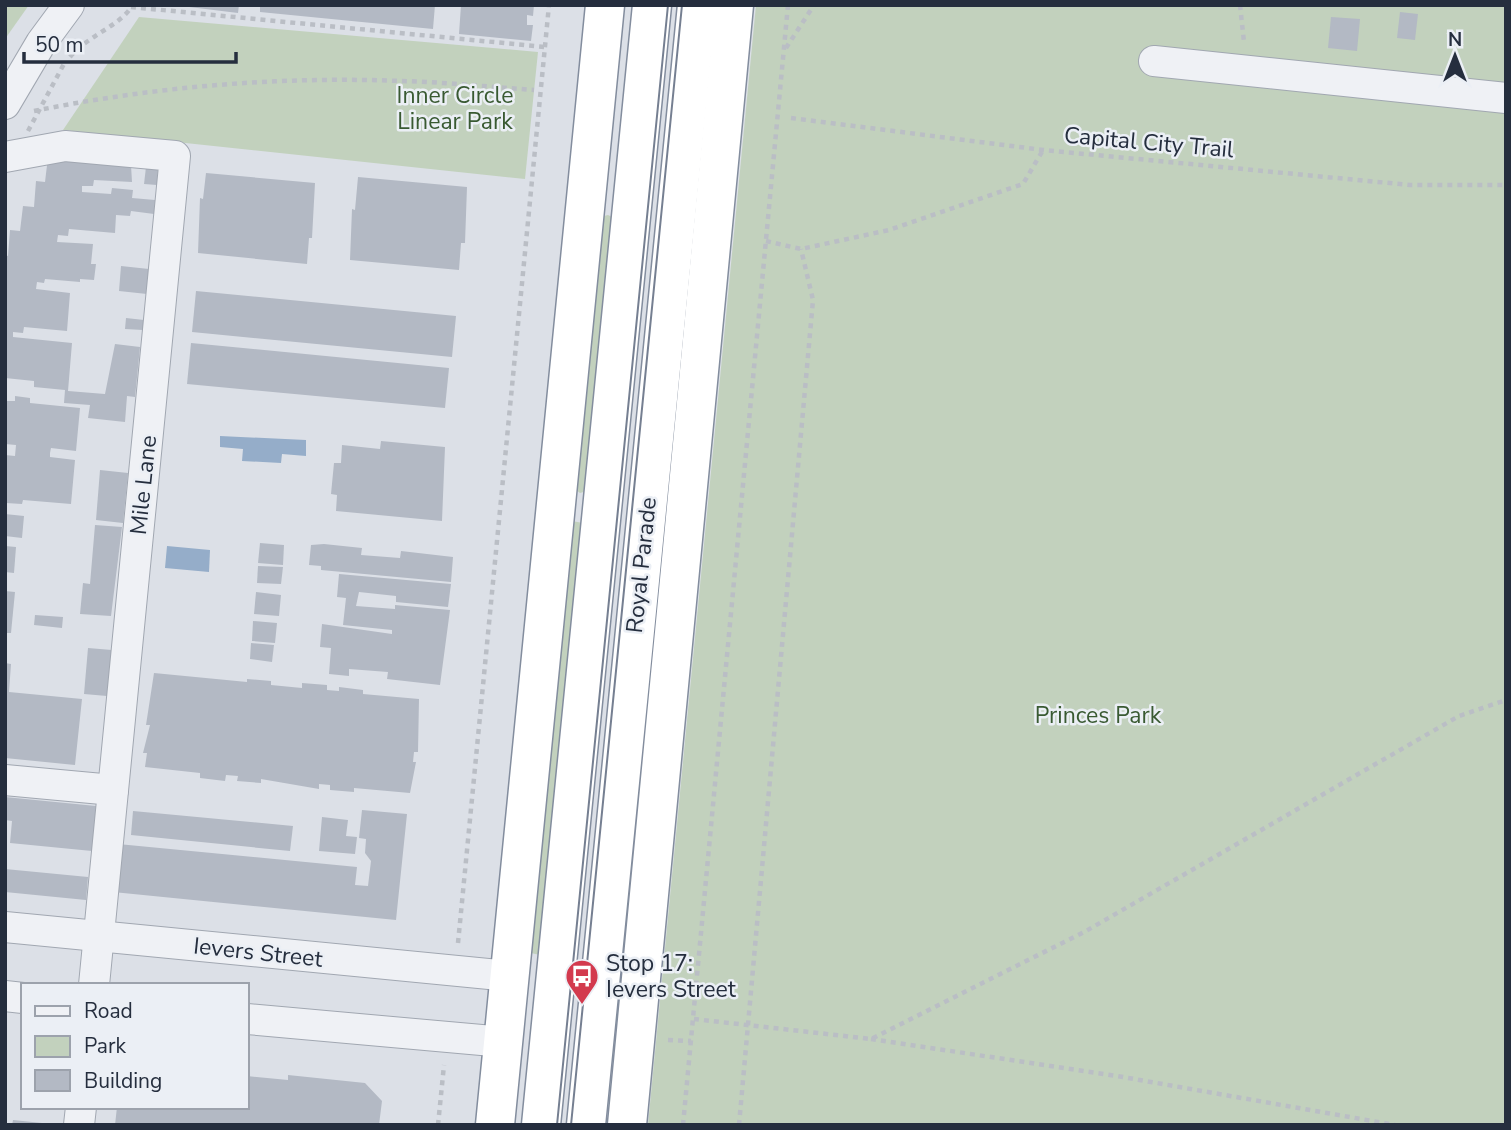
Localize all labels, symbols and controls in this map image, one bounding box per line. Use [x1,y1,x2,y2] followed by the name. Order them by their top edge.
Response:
[24,21,236,65] scale bar
[1420,21,1490,91] north arrow
[1448,27,1462,53] text: N
[35,31,84,59] text: 50 m
[397,80,513,137] park label: Inner Circle Linear Park
[1063,120,1235,165] street label: Capital City Trail
[123,434,164,536] street label: Mile Lane
[619,496,664,635] street label: Royal Parade
[1035,700,1162,731] park label: Princes Park
[192,930,325,975] street label: Ievers Street
[606,948,737,1005] place label: Stop 17: Ievers Street
[563,957,601,1006] bus stop icon: Stop 17: Ievers Street
[21,983,248,1109] legend
[84,997,133,1025] text: Road
[84,1032,126,1060] text: Park
[84,1067,162,1095] text: Building

